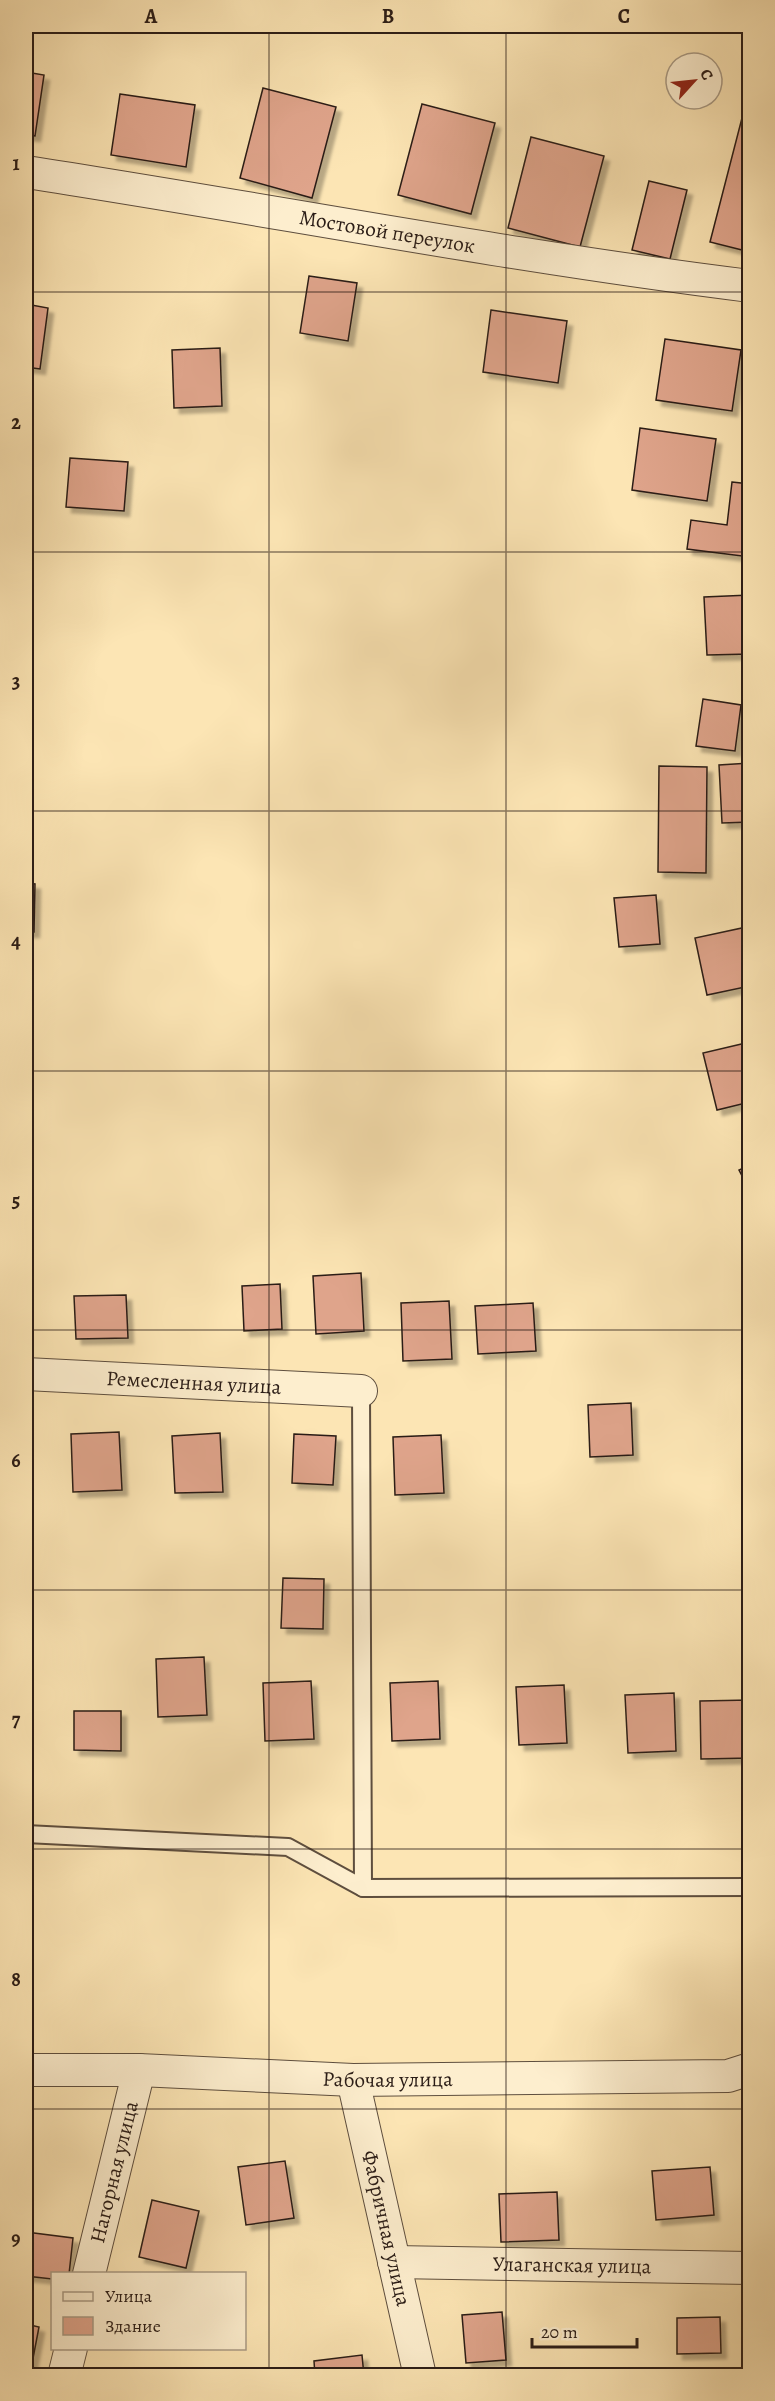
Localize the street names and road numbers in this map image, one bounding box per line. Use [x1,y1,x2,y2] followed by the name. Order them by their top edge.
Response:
[297,203,477,260] street label: Мостовой переулок
[106,1364,282,1401] street label: Ремесленная улица
[322,2065,453,2094] street label: Рабочая улица
[83,2098,145,2246] street label: Нагорная улица
[355,2148,418,2309] street label: Фабричная улица
[492,2250,652,2280] street label: Улаганская улица

